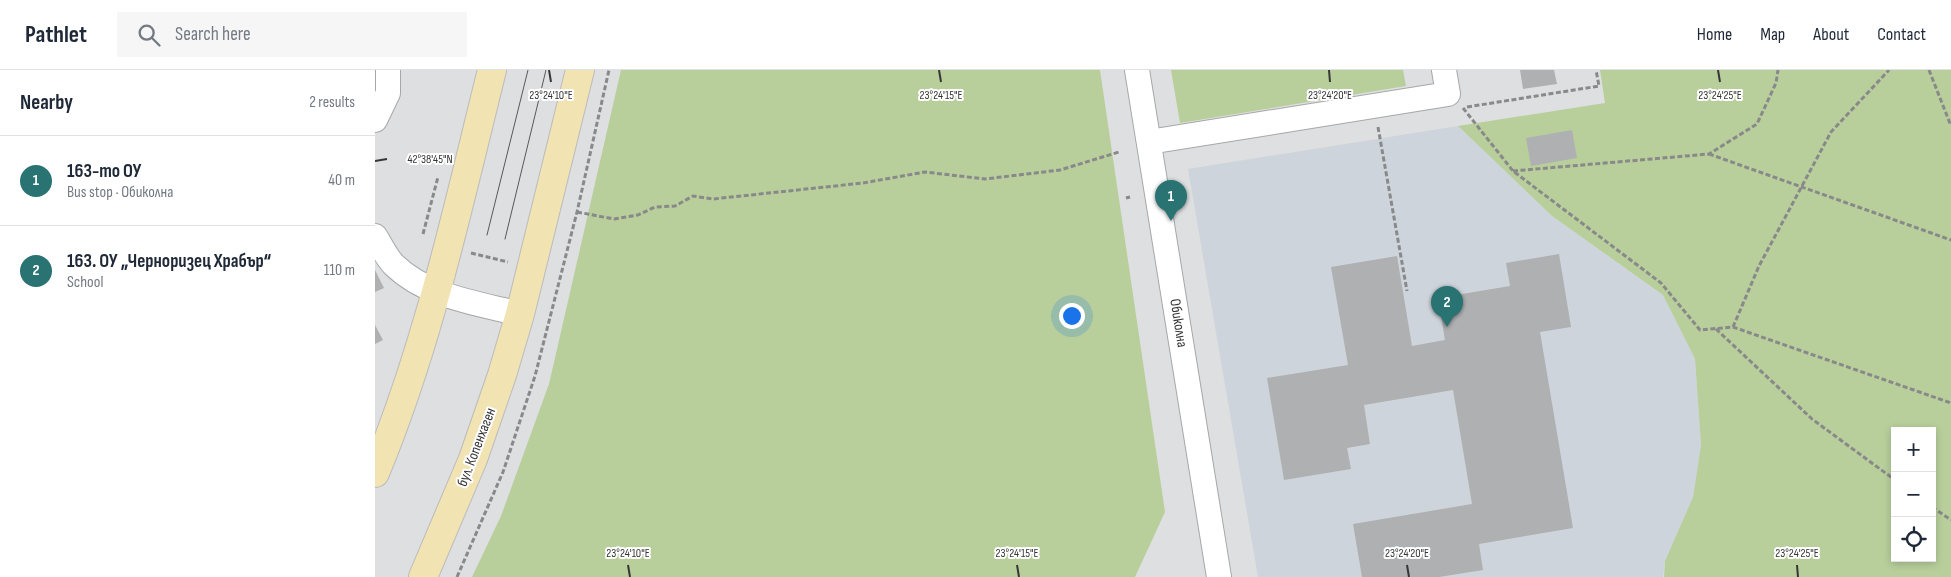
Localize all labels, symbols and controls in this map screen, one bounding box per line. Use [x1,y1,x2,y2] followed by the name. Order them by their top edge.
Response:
[117,12,467,57] search box
[25,20,87,49] text: Pathlet
[135,21,163,49] icon: search
[175,23,251,46] text: Search here
[1697,24,1732,45] text: Home
[1760,24,1785,45] text: Map
[1813,24,1849,45] text: About
[1877,24,1926,45] text: Contact
[529,88,573,103] text: 23°24'10"E
[920,88,962,103] text: 23°24'15"E
[1308,88,1352,103] text: 23°24'20"E
[1698,88,1742,103] text: 23°24'25"E
[20,90,73,115] text: Nearby
[309,93,355,112] text: 2 results
[407,152,453,167] text: 42°38'45"N
[67,160,142,183] text: 163-то ОУ
[33,171,39,190] text: 1
[328,171,355,190] text: 40 m
[1155,180,1187,221] pin: 1
[67,183,173,202] text: Bus stop · Обиколна
[67,250,271,273] text: 163. ОУ „Черноризец Храбър“
[32,261,40,280] text: 2
[324,261,355,280] text: 110 m
[67,273,103,292] text: School
[1431,286,1463,327] pin: 2
[1165,297,1192,349] street label: Обиколна
[1059,303,1085,329] your location
[453,405,500,489] street label: бул. Копенхаген
[1891,427,1936,562] map controls
[1891,427,1936,472] button: +
[1891,472,1936,517] button: −
[1891,517,1936,562] button: locate
[606,546,650,561] text: 23°24'10"E
[996,546,1038,561] text: 23°24'15"E
[1385,546,1429,561] text: 23°24'20"E
[1775,546,1819,561] text: 23°24'25"E

